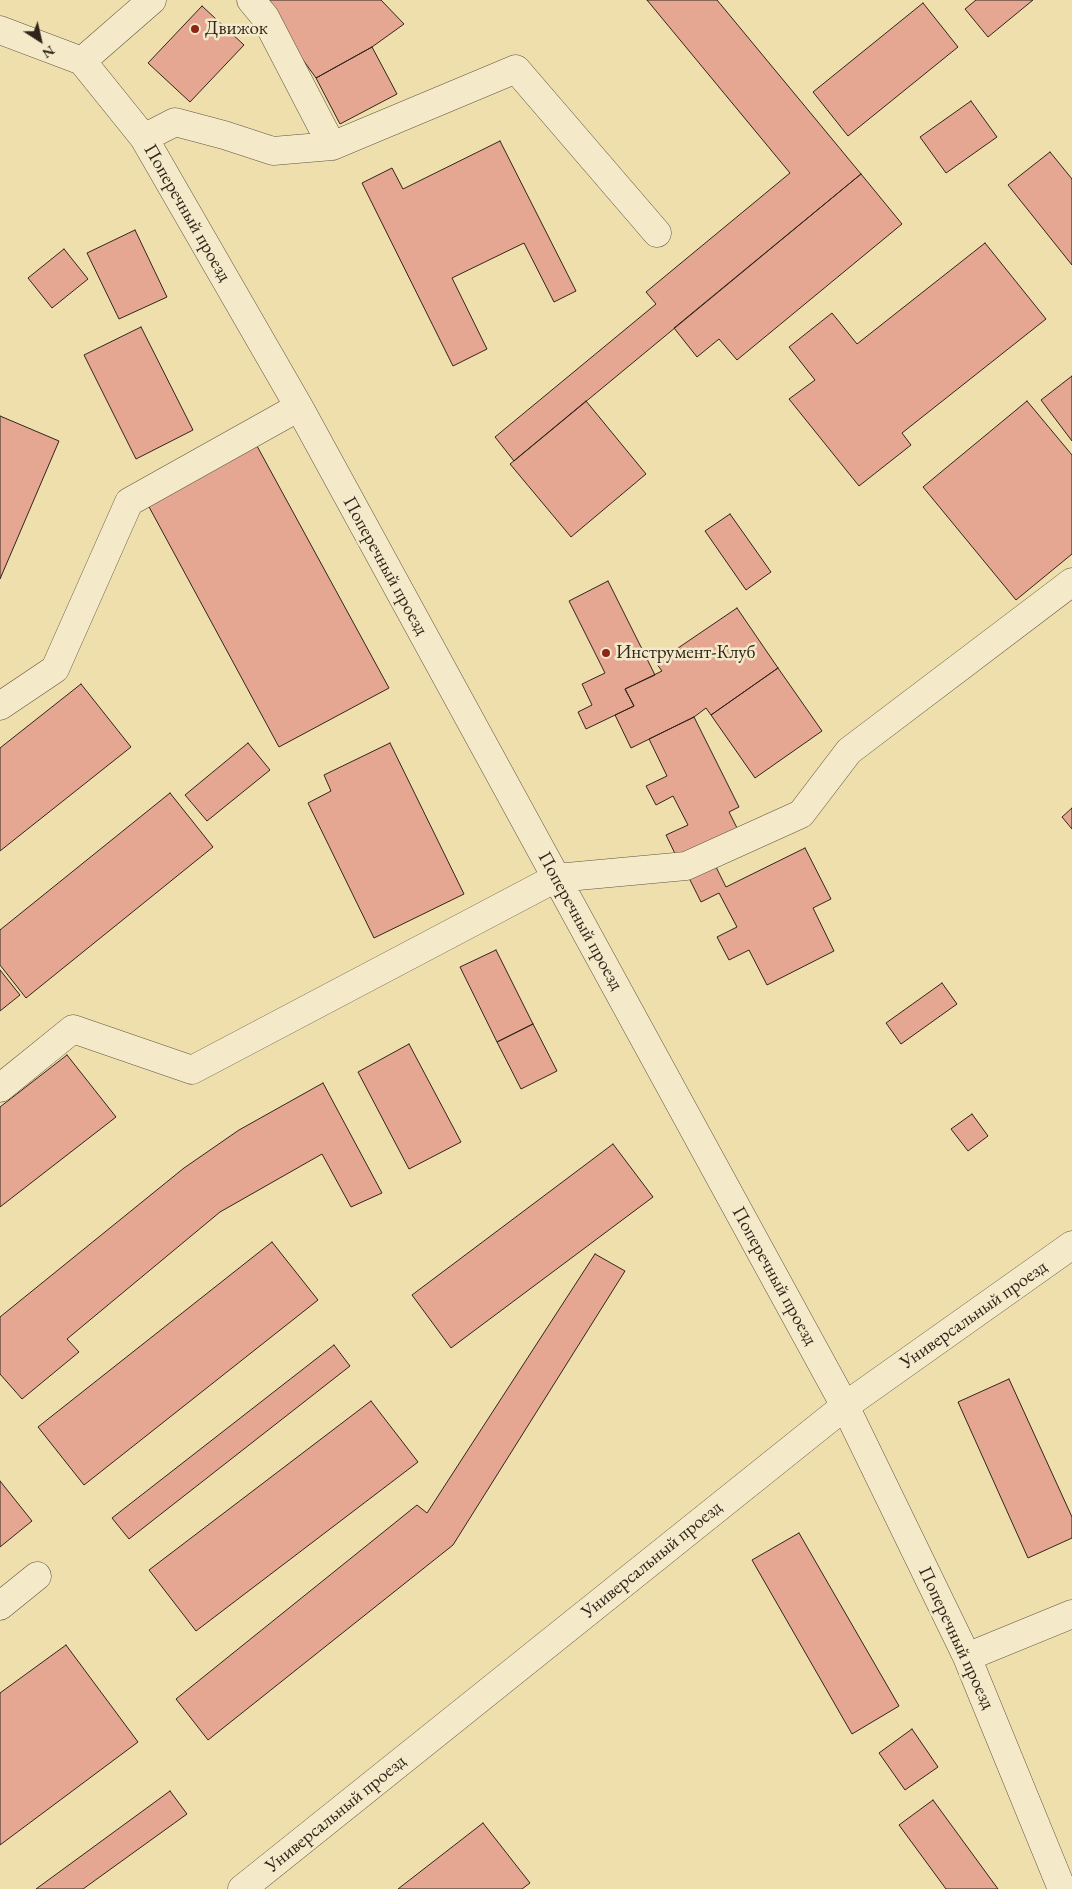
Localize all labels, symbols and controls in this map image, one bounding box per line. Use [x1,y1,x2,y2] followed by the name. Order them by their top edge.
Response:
[15,15,65,65] north arrow
[205,18,268,40] place label: Движок
[189,23,201,35] marker: Движок
[39,42,58,63] text: N
[138,140,236,286] street label: Поперечный проезд
[337,493,433,639] street label: Поперечный проезд
[616,642,756,664] place label: Инструмент-Клуб
[600,647,612,659] marker: Инструмент-Клуб
[532,848,628,994] street label: Поперечный проезд
[726,1203,822,1349] street label: Поперечный проезд
[896,1256,1052,1374] street label: Универсальный проезд
[577,1496,727,1624] street label: Универсальный проезд
[913,1563,999,1713] street label: Поперечный проезд
[261,1750,411,1878] street label: Универсальный проезд

